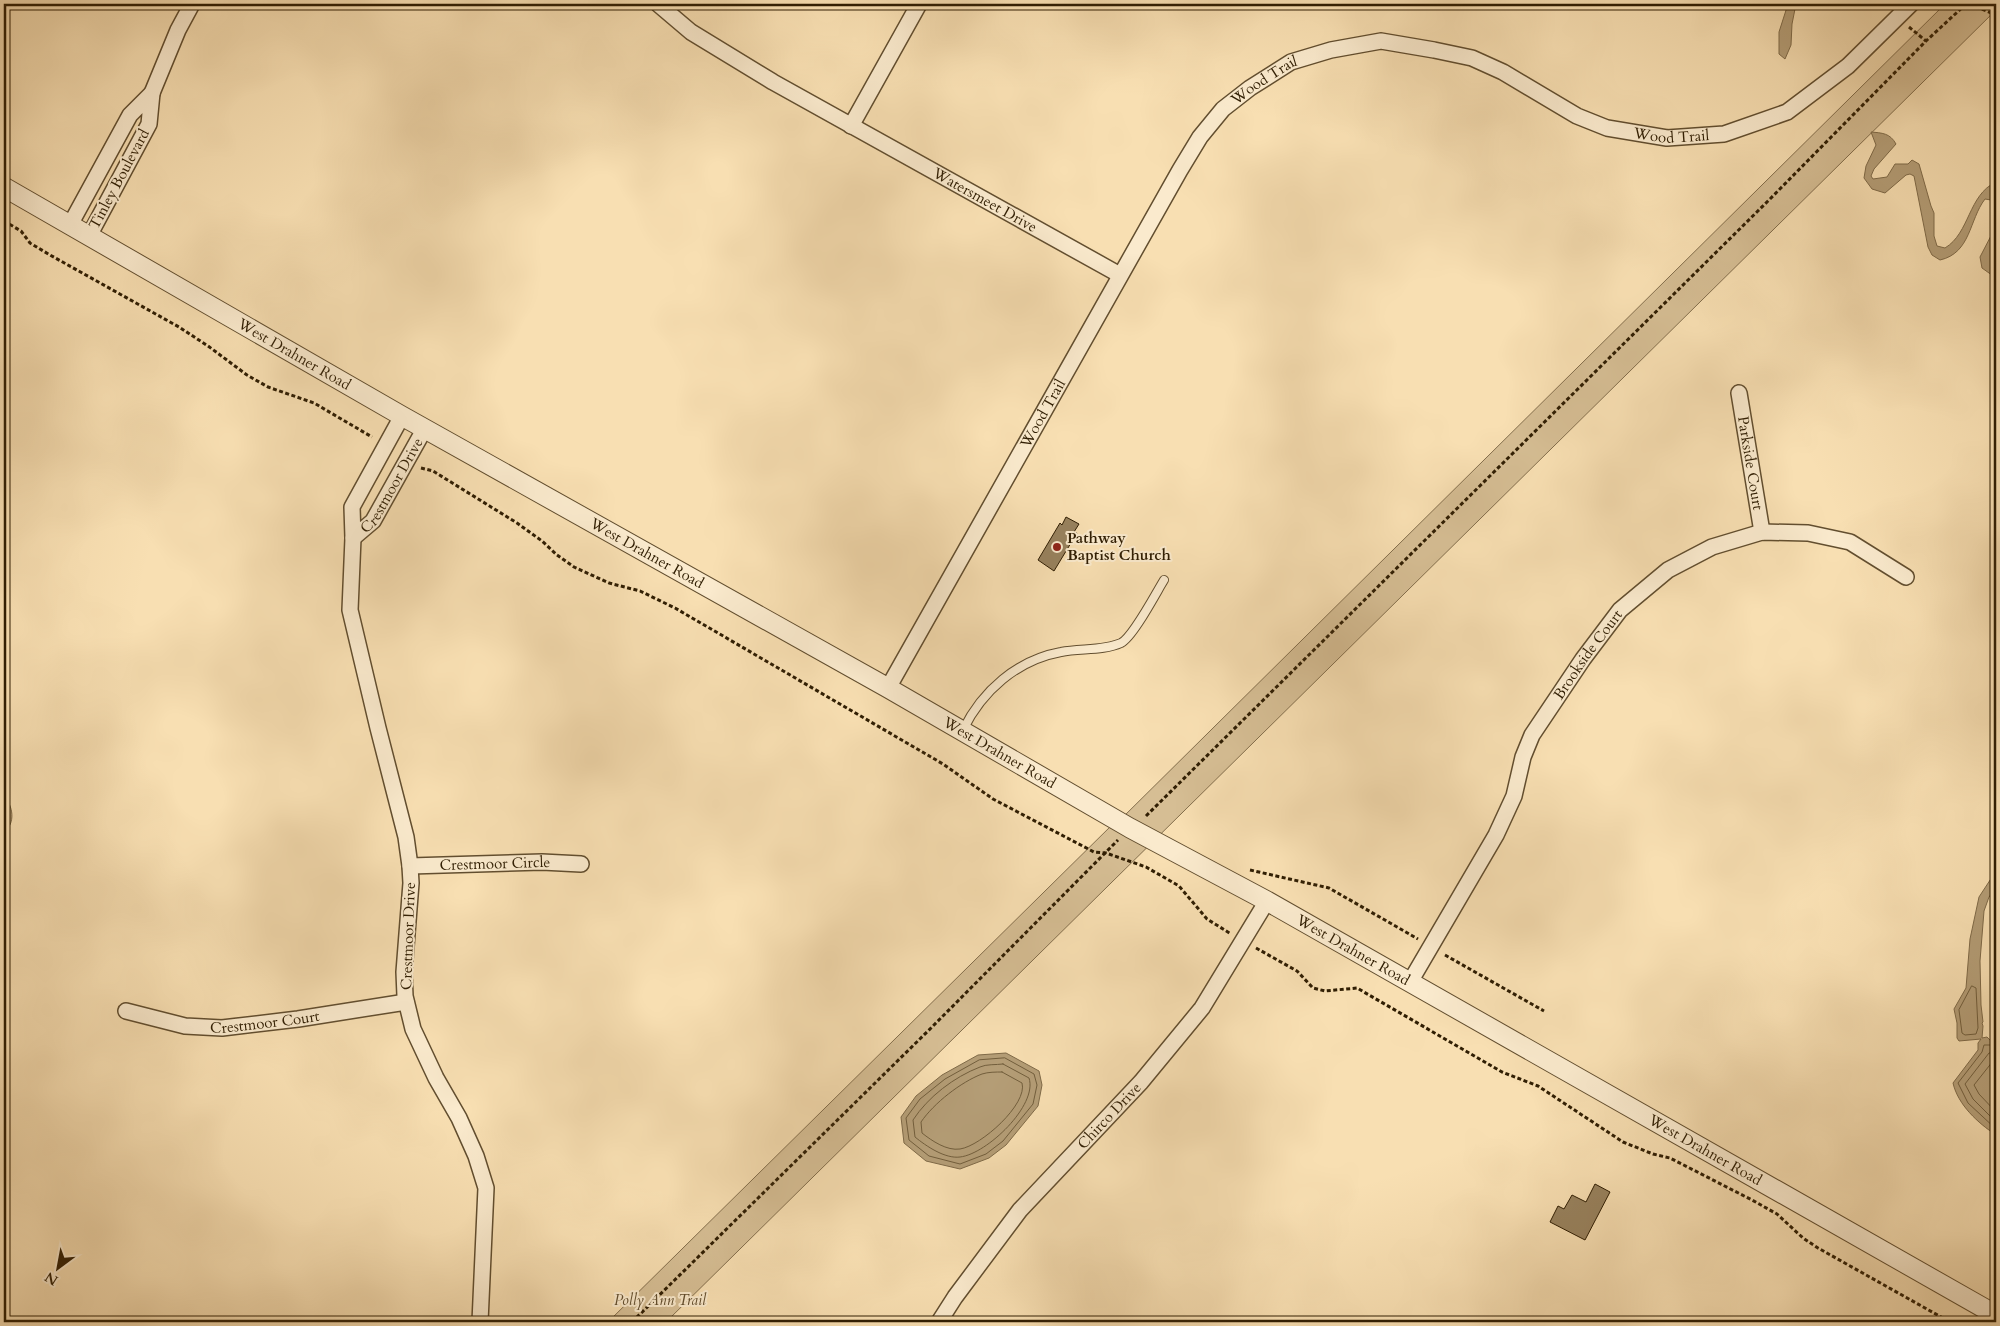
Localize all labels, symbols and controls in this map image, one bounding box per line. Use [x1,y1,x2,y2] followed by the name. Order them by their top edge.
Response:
[1226,51,1300,110] street label: Wood Trail
[1631,122,1710,148] street label: Wood Trail
[84,125,154,233] street label: Tinley Boulevard
[928,162,1041,237] street label: Watersmeet Drive
[233,313,355,395] street label: West Drahner Road
[1015,376,1070,452] street label: Wood Trail
[1733,415,1768,512] street label: Parkside Court
[356,434,428,538] street label: Crestmoor Drive
[586,513,708,593] street label: West Drahner Road
[1067,528,1172,565] place label: Pathway Baptist Church
[1051,541,1063,553] marker: Pathway Baptist Church
[1549,605,1627,703] street label: Brookside Court
[939,711,1060,793] street label: West Drahner Road
[439,852,551,875] street label: Crestmoor Circle
[396,881,420,990] street label: Crestmoor Drive
[1292,909,1414,990] street label: West Drahner Road
[210,1006,321,1038] street label: Crestmoor Court
[1073,1078,1146,1153] street label: Chirco Drive
[1644,1109,1766,1190] street label: West Drahner Road
[32,1244,82,1294] north arrow
[41,1267,62,1290] text: N
[614,1290,707,1310] park label: Polly Ann Trail

